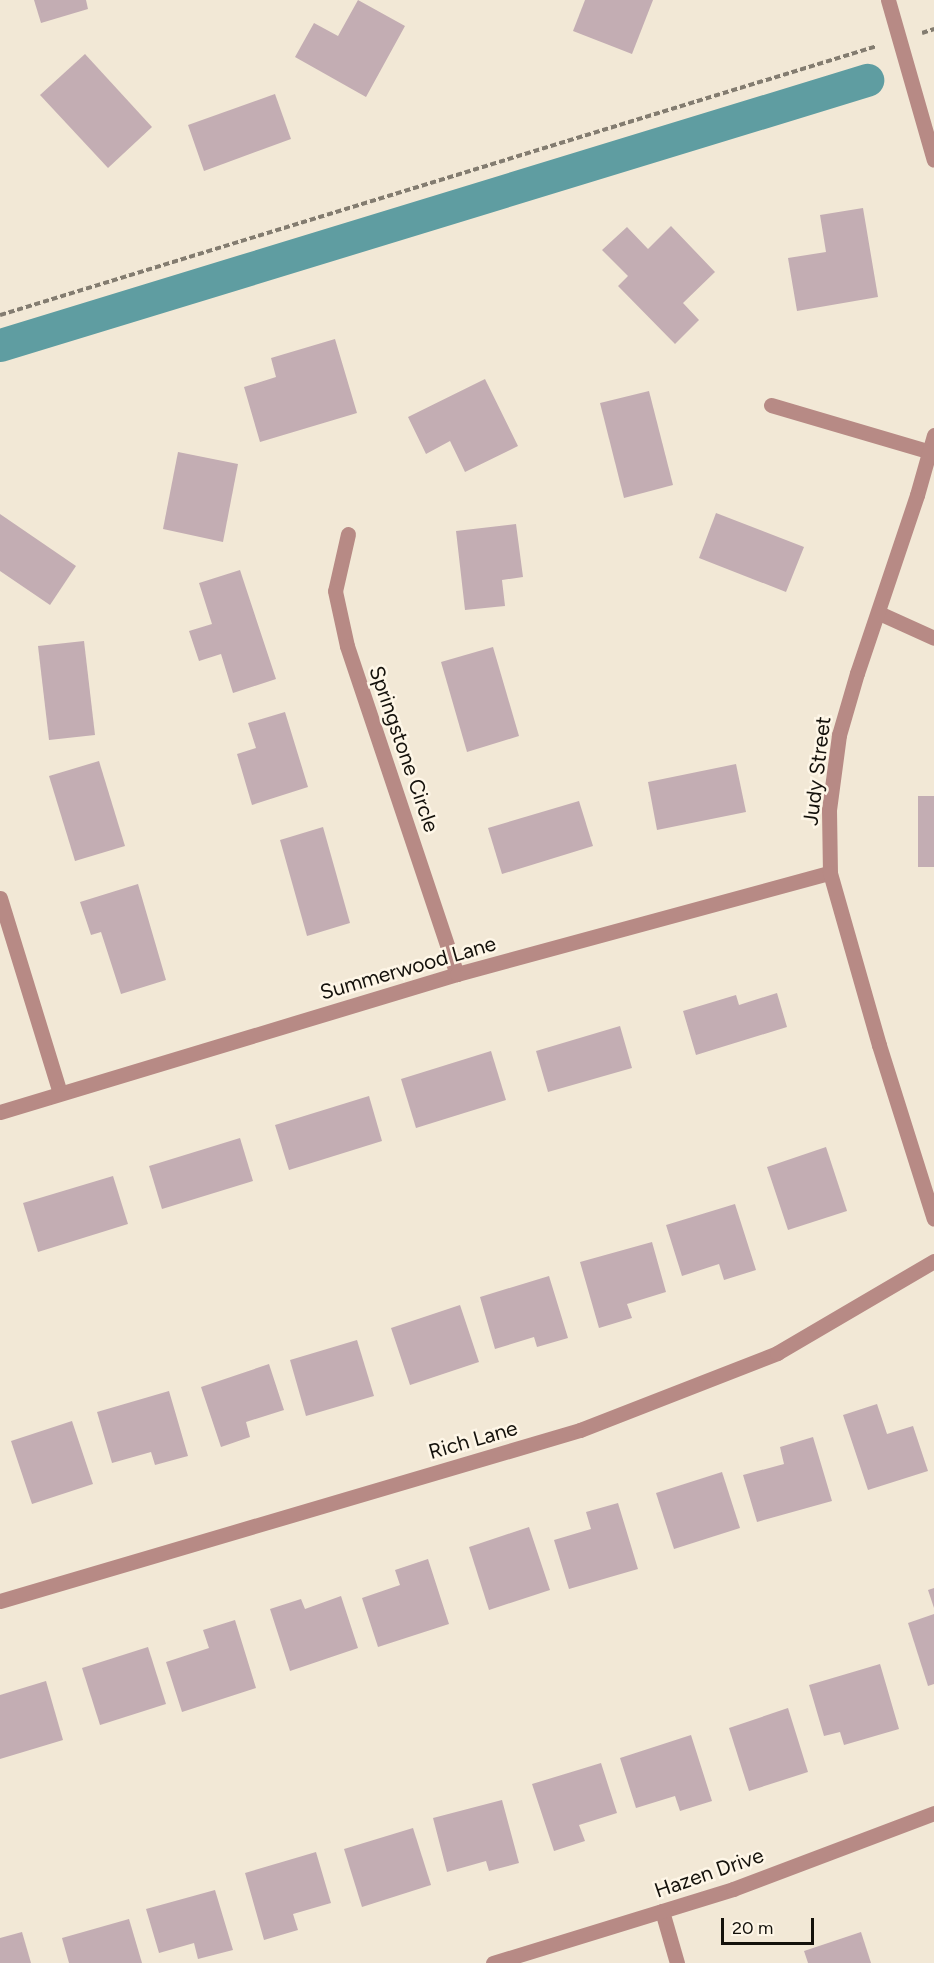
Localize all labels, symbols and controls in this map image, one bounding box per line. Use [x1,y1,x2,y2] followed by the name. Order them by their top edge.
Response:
[364,663,444,835] street label: Springstone Circle
[798,715,836,827] street label: Judy Street
[317,931,499,1005] street label: Summerwood Lane
[426,1415,520,1465] street label: Rich Lane
[651,1843,767,1903] street label: Hazen Drive
[724,1906,817,1944] scale bar
[732,1917,773,1939] text: 20 m

